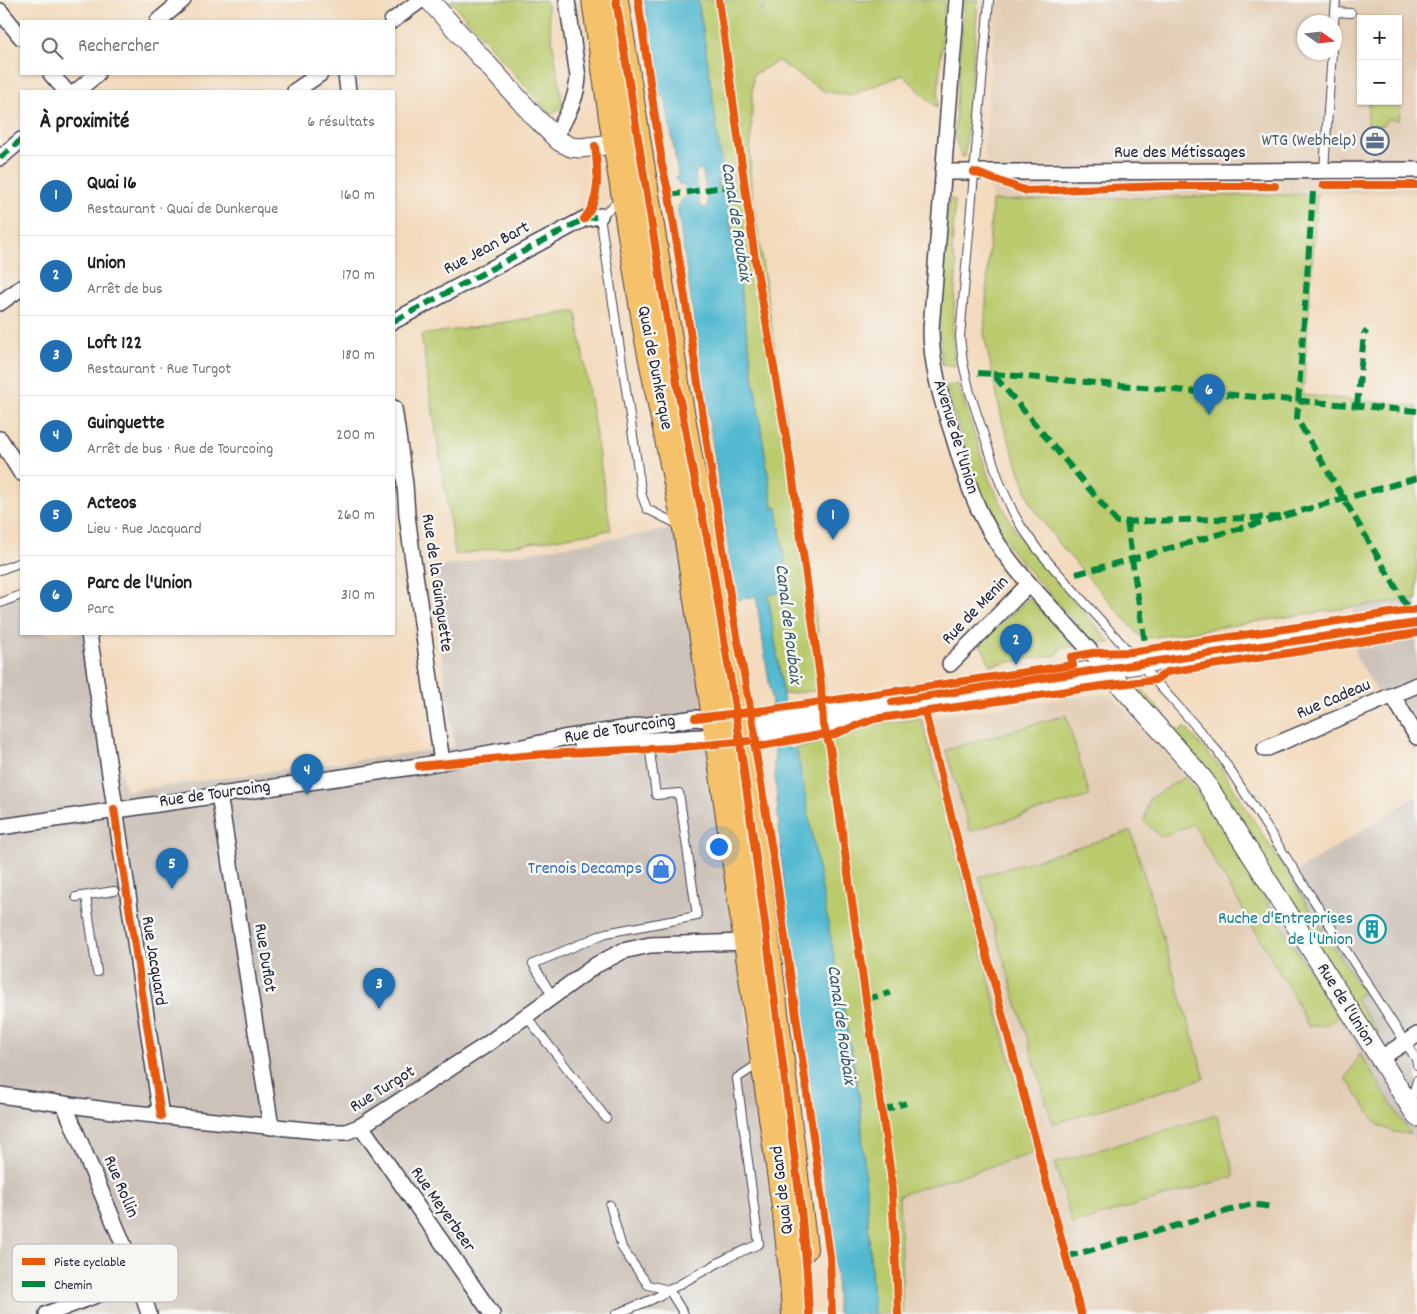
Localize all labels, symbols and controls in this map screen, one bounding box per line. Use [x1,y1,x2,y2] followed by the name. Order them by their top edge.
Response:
[1297,15,1342,60] north arrow
[1357,15,1402,105] map controls
[1357,15,1402,60] button: +
[20,20,395,75] search box
[38,34,66,62] icon: search
[78,34,159,61] text: Rechercher
[1357,60,1402,105] button: −
[40,108,129,138] text: À proximité
[307,111,375,134] text: 6 résultats
[1360,126,1390,156] office icon: WTG (Webhelp)
[1261,129,1356,154] place label: WTG (Webhelp)
[1114,141,1246,166] street label: Rue des Métissages
[712,161,758,285] water label: Canal de Roubaix
[87,171,136,198] text: Quai 16
[54,184,58,207] text: 1
[340,184,375,207] text: 160 m
[87,198,278,221] text: Restaurant · Quai de Dunkerque
[440,216,535,282] street label: Rue Jean Bart
[87,251,126,278] text: Union
[53,264,60,287] text: 2
[342,264,375,287] text: 170 m
[87,278,163,301] text: Arrêt de bus
[630,304,678,432] street label: Quai de Dunkerque
[87,331,142,358] text: Loft 122
[52,344,60,367] text: 3
[342,344,375,367] text: 180 m
[87,358,231,381] text: Restaurant · Rue Turgot
[1193,374,1225,415] pin: 6
[926,377,984,497] street label: Avenue de l'Union
[87,411,164,438] text: Guinguette
[53,424,59,447] text: 4
[336,424,375,447] text: 200 m
[87,438,273,461] text: Arrêt de bus · Rue de Tourcoing
[87,491,137,518] text: Acteos
[817,499,849,540] pin: 1
[52,504,60,527] text: 5
[337,504,375,527] text: 260 m
[414,512,458,654] street label: Rue de la Guinguette
[87,518,202,541] text: Lieu · Rue Jacquard
[766,563,808,687] water label: Canal de Roubaix
[87,571,192,598] text: Parc de l'Union
[937,571,1015,651] street label: Rue de Menin
[52,584,60,607] text: 6
[341,584,375,607] text: 310 m
[87,598,114,621] text: Parc
[1000,624,1032,665] pin: 2
[1293,673,1375,727] street label: Rue Cadeau
[563,709,677,751] street label: Rue de Tourcoing
[291,754,323,795] pin: 4
[158,775,272,815] street label: Rue de Tourcoing
[706,834,732,860] your location
[156,848,188,889] pin: 5
[646,854,676,884] shop icon: Trenois Decamps
[528,857,642,882] place label: Trenois Decamps
[1218,907,1353,953] place label: Ruche d'Entreprises de l'Union
[1357,914,1387,944] building icon: Ruche d'Entreprises de l'Union
[134,915,172,1007] street label: Rue Jacquard
[246,922,282,995] street label: Rue Duflot
[1310,959,1380,1051] street label: Rue de l'Union
[818,964,862,1088] water label: Canal de Roubaix
[363,968,395,1009] pin: 3
[346,1060,421,1120] street label: Rue Turgot
[765,1144,801,1236] street label: Quai de Gand
[96,1152,144,1222] street label: Rue Rollin
[403,1162,481,1258] street label: Rue Meyerbeer
[12,1244,178,1302] legend
[54,1253,126,1273] text: Piste cyclable
[54,1276,92,1296] text: Chemin

